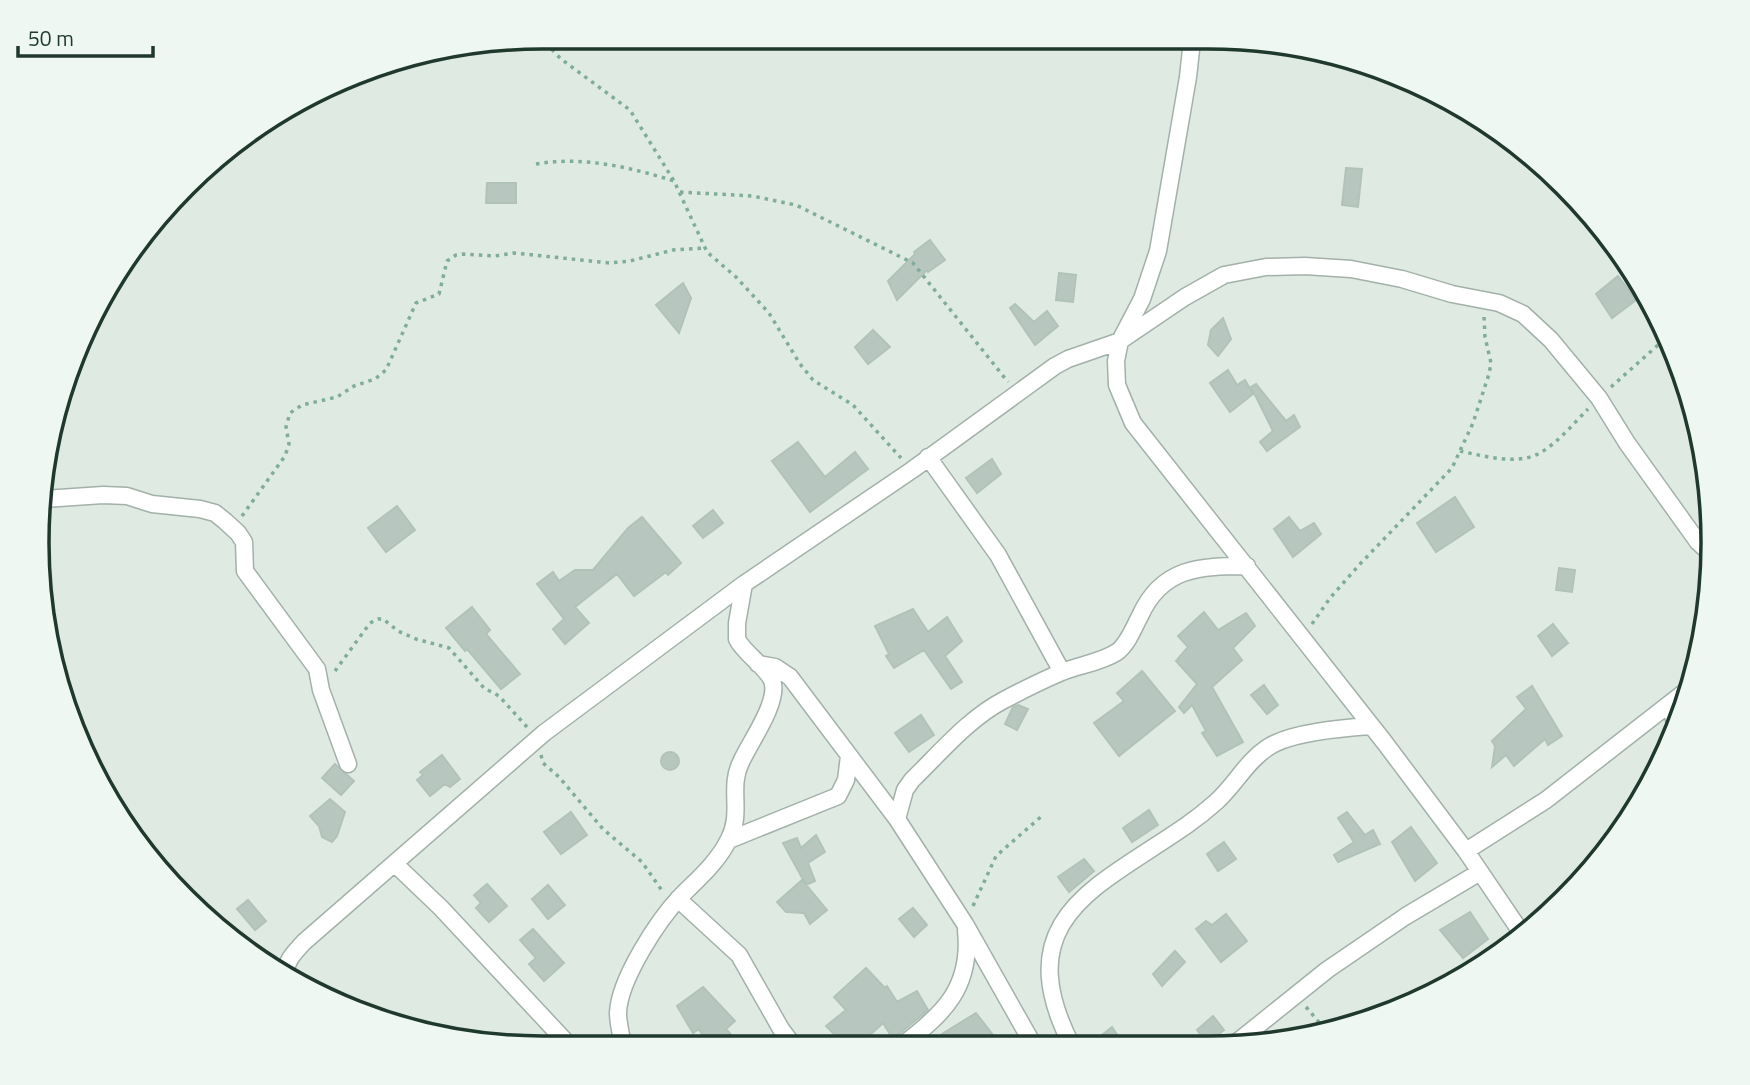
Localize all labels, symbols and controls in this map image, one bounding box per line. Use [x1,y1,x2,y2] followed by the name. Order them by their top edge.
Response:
[18,14,152,58] scale bar
[28,22,74,54] text: 50 m

